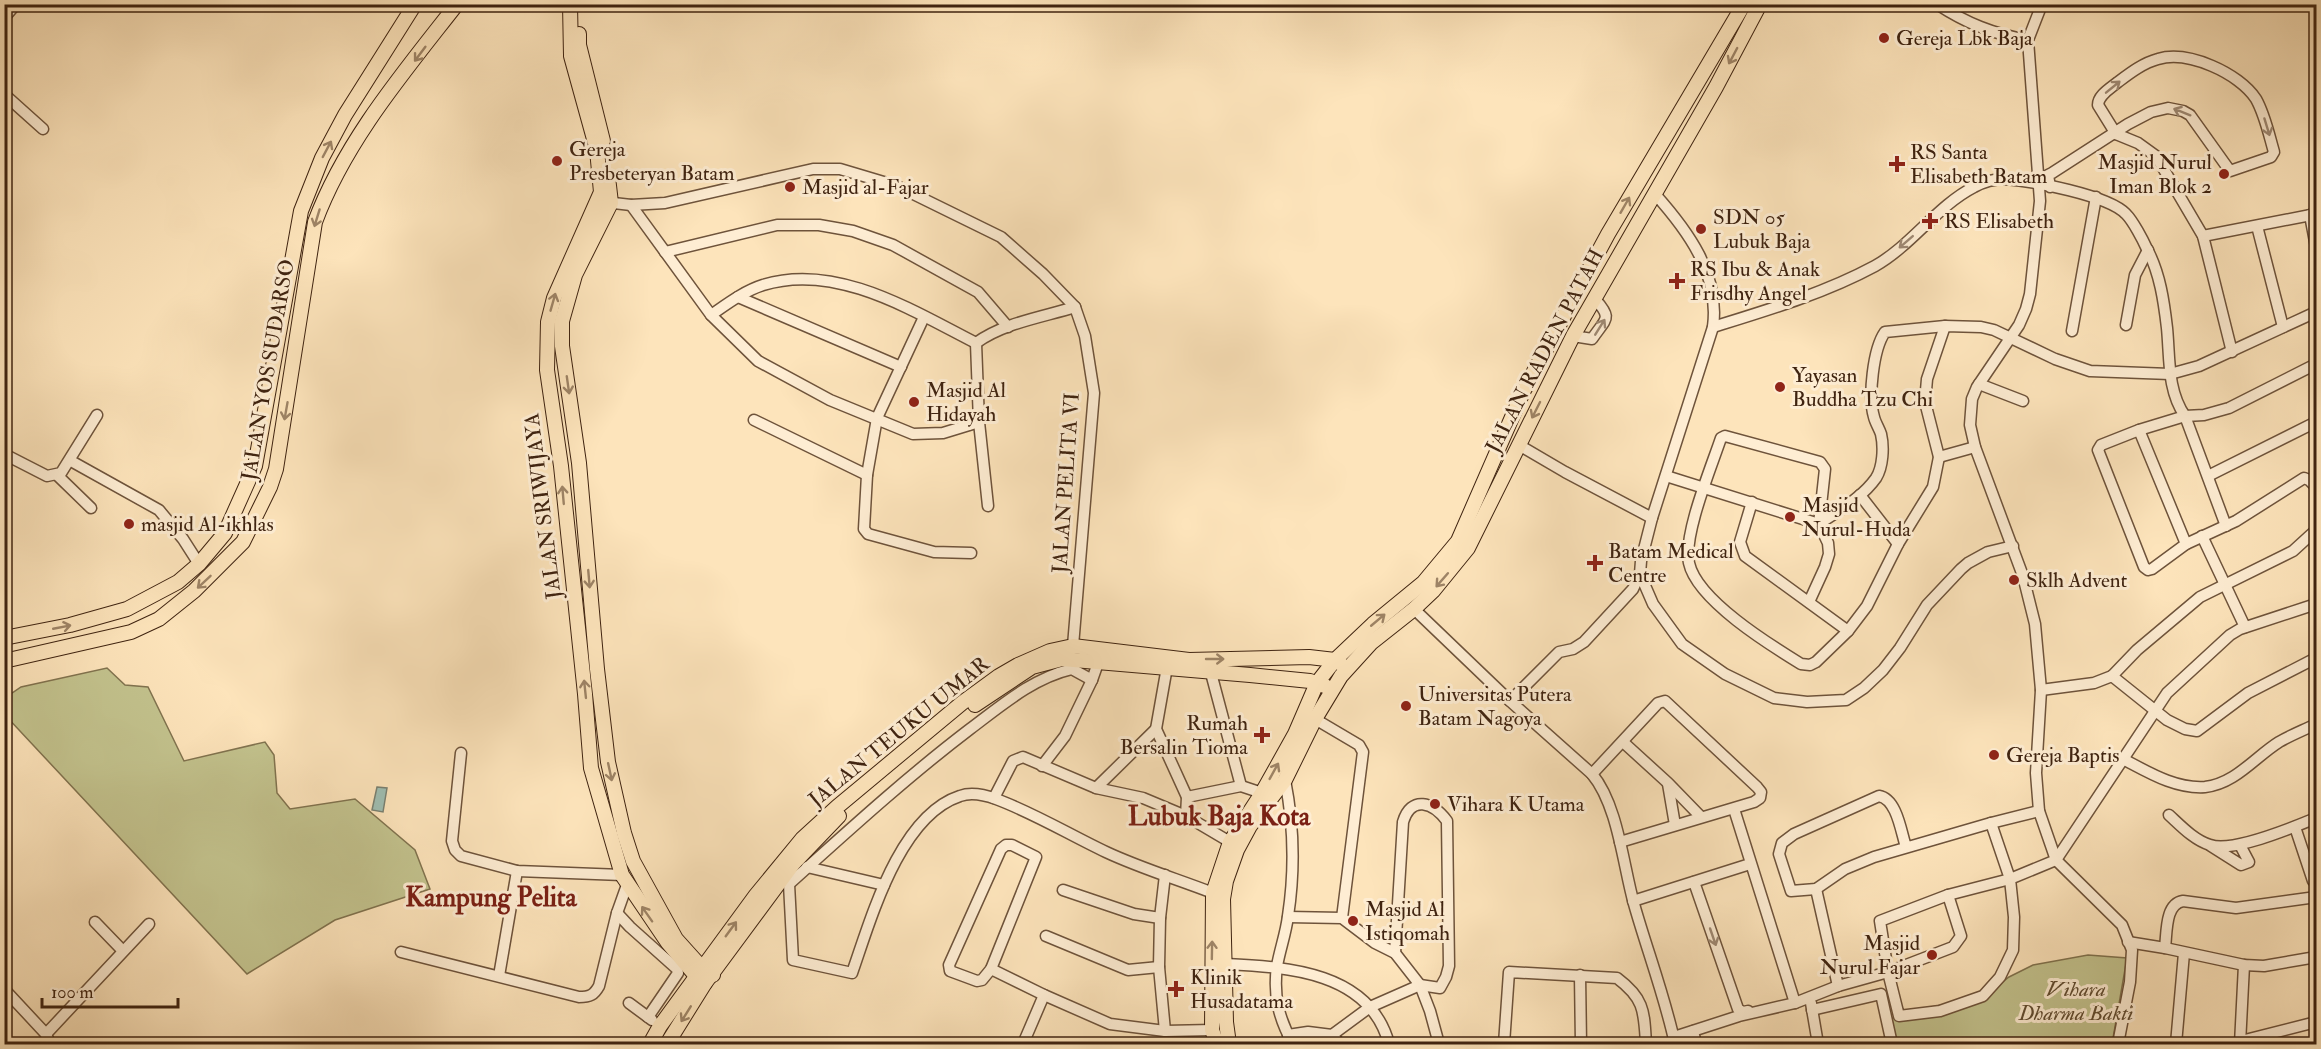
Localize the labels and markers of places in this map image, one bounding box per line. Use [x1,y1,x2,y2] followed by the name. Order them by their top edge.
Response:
[1896,25,2033,52] place label: Gereja Lbk Baja
[1877,31,1891,45] marker: Gereja Lbk Baja
[569,136,735,187] place label: Gereja Presbeteryan Batam
[1910,139,2047,190] place label: RS Santa Elisabeth Batam
[2098,149,2213,200] place label: Masjid Nurul Iman Blok 2
[550,154,564,168] marker: Gereja Presbeteryan Batam
[1888,155,1906,173] marker: RS Santa Elisabeth Batam
[2217,167,2231,181] marker: Masjid Nurul Iman Blok 2
[802,174,929,201] place label: Masjid al-Fajar
[783,180,797,194] marker: Masjid al-Fajar
[1713,204,1811,255] place label: SDN 05 Lubuk Baja
[1944,208,2054,235] place label: RS Elisabeth
[1921,212,1939,230] marker: RS Elisabeth
[1694,222,1708,236] marker: SDN 05 Lubuk Baja
[1690,256,1820,307] place label: RS Ibu & Anak Frisdhy Angel
[1668,272,1686,290] marker: RS Ibu & Anak Frisdhy Angel
[1792,362,1934,413] place label: Yayasan Buddha Tzu Chi
[926,377,1006,428] place label: Masjid Al Hidayah
[1773,380,1787,394] marker: Yayasan Buddha Tzu Chi
[907,395,921,409] marker: Masjid Al Hidayah
[1802,492,1911,543] place label: Masjid Nurul-Huda
[1783,510,1797,524] marker: Masjid Nurul-Huda
[141,511,274,538] place label: masjid Al-ikhlas
[122,517,136,531] marker: masjid Al-ikhlas
[1608,538,1734,589] place label: Batam Medical Centre
[1586,554,1604,572] marker: Batam Medical Centre
[2026,567,2128,594] place label: Sklh Advent
[2007,573,2021,587] marker: Sklh Advent
[1418,681,1572,732] place label: Universitas Putera Batam Nagoya
[1399,699,1413,713] marker: Universitas Putera Batam Nagoya
[1120,710,1248,761] place label: Rumah Bersalin Tioma
[1253,726,1271,744] marker: Rumah Bersalin Tioma
[2006,742,2120,769] place label: Gereja Baptis
[1987,748,2001,762] marker: Gereja Baptis
[1447,791,1585,818] place label: Vihara K Utama
[1428,797,1442,811] marker: Vihara K Utama
[1365,896,1450,947] place label: Masjid Al Istiqomah
[1346,914,1360,928] marker: Masjid Al Istiqomah
[1820,930,1921,981] place label: Masjid Nurul Fajar
[1925,948,1939,962] marker: Masjid Nurul Fajar
[1190,964,1293,1015] place label: Klinik Husadatama
[1167,980,1185,998] marker: Klinik Husadatama

